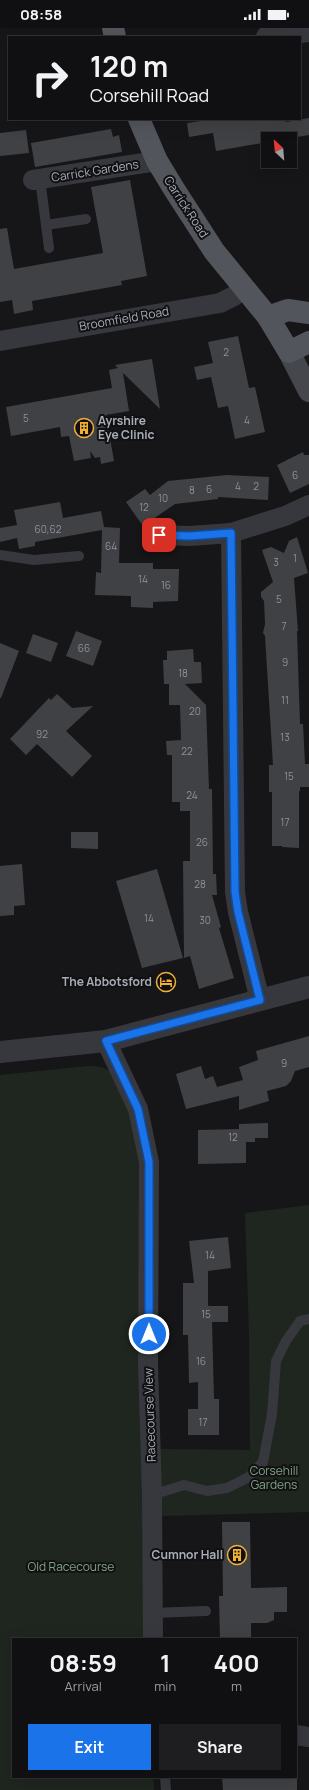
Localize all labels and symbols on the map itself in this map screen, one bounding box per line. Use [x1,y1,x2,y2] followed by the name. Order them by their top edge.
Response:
[261,132,297,168] north arrow
[50,155,140,186] street label: Carrick Gardens
[160,173,213,241] street label: Carrick Road
[78,302,170,335] street label: Broomfield Road
[223,345,229,359] house number: 2
[23,411,29,425] house number: 5
[98,412,155,443] place label: Ayrshire Eye Clinic
[244,413,250,427] house number: 4
[73,417,95,439] building icon: Ayrshire Eye Clinic
[292,468,298,482] house number: 6
[235,479,241,493] house number: 4
[253,479,259,493] house number: 2
[206,482,212,496] house number: 6
[189,483,195,497] house number: 8
[158,491,168,505] house number: 10
[139,500,149,514] house number: 12
[142,518,176,552] pin
[35,522,62,536] house number: 60,62
[105,539,117,553] house number: 64
[293,551,297,565] house number: 1
[273,555,279,569] house number: 3
[138,572,148,586] house number: 14
[161,578,171,592] house number: 16
[276,592,282,606] house number: 5
[281,619,287,633] house number: 7
[78,641,90,655] house number: 66
[282,655,288,669] house number: 9
[178,666,188,680] house number: 18
[281,693,289,707] house number: 11
[189,704,201,718] house number: 20
[36,727,48,741] house number: 92
[280,730,290,744] house number: 13
[181,744,193,758] house number: 22
[284,769,294,783] house number: 15
[186,788,198,802] house number: 24
[281,815,289,829] house number: 17
[196,835,208,849] house number: 26
[194,877,206,891] house number: 28
[144,911,154,925] house number: 14
[199,913,211,927] house number: 30
[155,971,177,993] hotel icon: The Abbotsford
[62,973,152,990] place label: The Abbotsford
[281,1056,287,1070] house number: 9
[228,1130,238,1144] house number: 12
[205,1248,215,1262] house number: 14
[201,1307,211,1321] house number: 15
[128,1313,170,1355] position arrow
[196,1354,206,1368] house number: 16
[139,1368,160,1462] street label: Racecourse View
[199,1415,207,1429] house number: 17
[250,1462,298,1493] park label: Corsehill Gardens
[226,1544,248,1566] building icon: Cumnor Hall
[152,1546,223,1563] place label: Cumnor Hall
[28,1558,114,1575] park label: Old Racecourse

